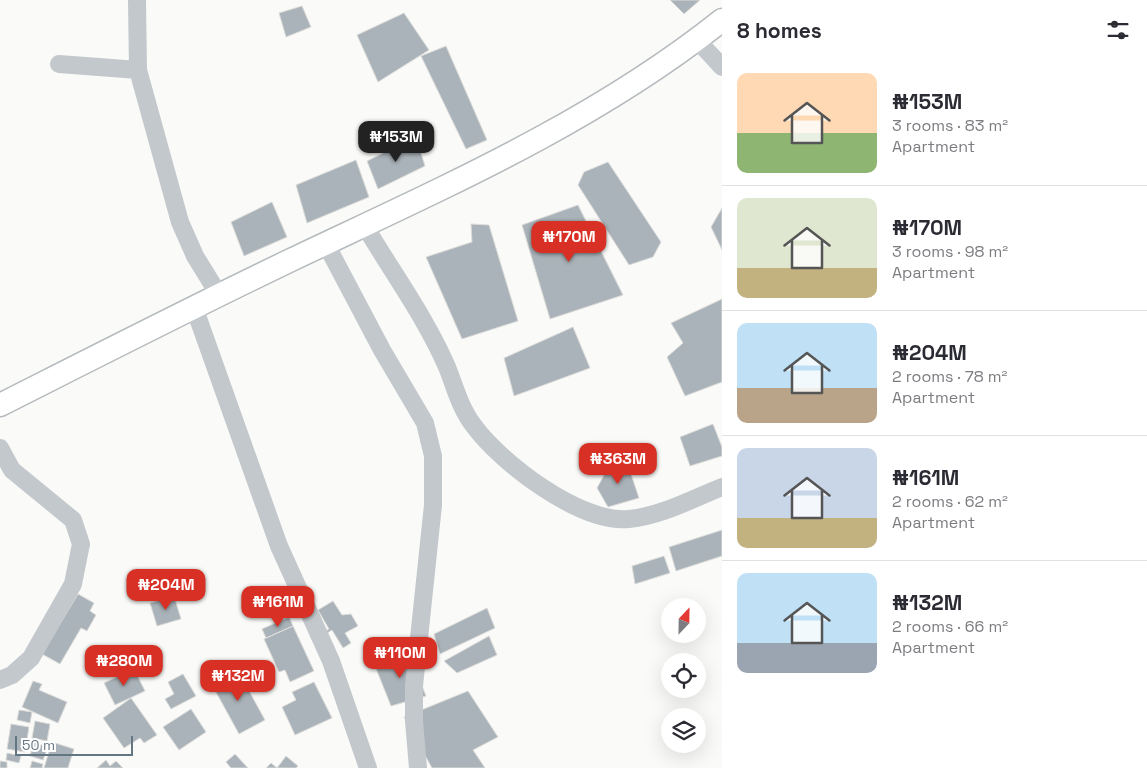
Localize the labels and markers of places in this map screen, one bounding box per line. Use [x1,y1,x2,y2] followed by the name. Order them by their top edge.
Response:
[361,120,431,163] pin: ₦153M
[534,220,604,263] pin: ₦170M
[583,442,653,485] pin: ₦363M
[131,568,201,611] pin: ₦204M
[243,586,313,628] pin: ₦161M
[365,636,435,679] pin: ₦110M
[89,644,159,687] pin: ₦280M
[203,660,273,702] pin: ₦132M

